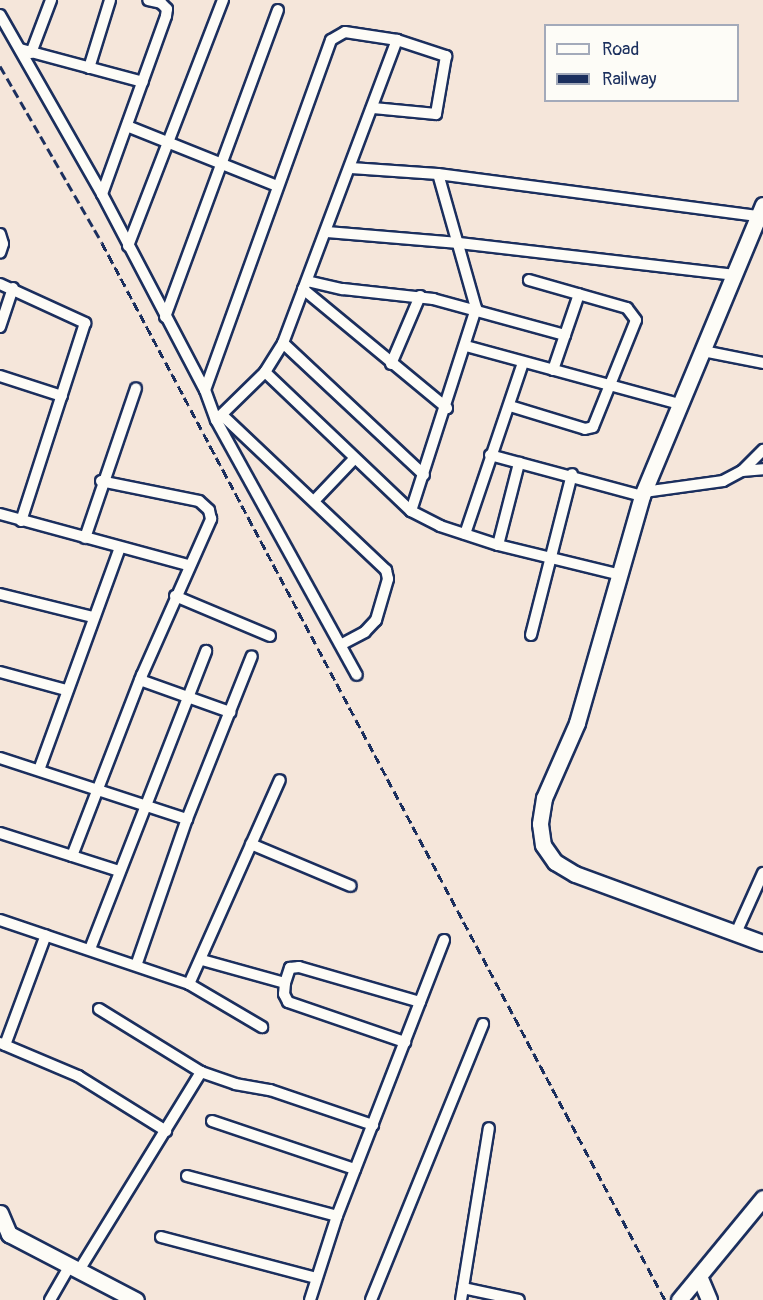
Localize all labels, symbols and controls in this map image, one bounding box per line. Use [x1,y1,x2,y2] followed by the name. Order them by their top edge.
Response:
[544,24,739,102] legend
[602,38,639,61] text: Road
[602,68,657,91] text: Railway

